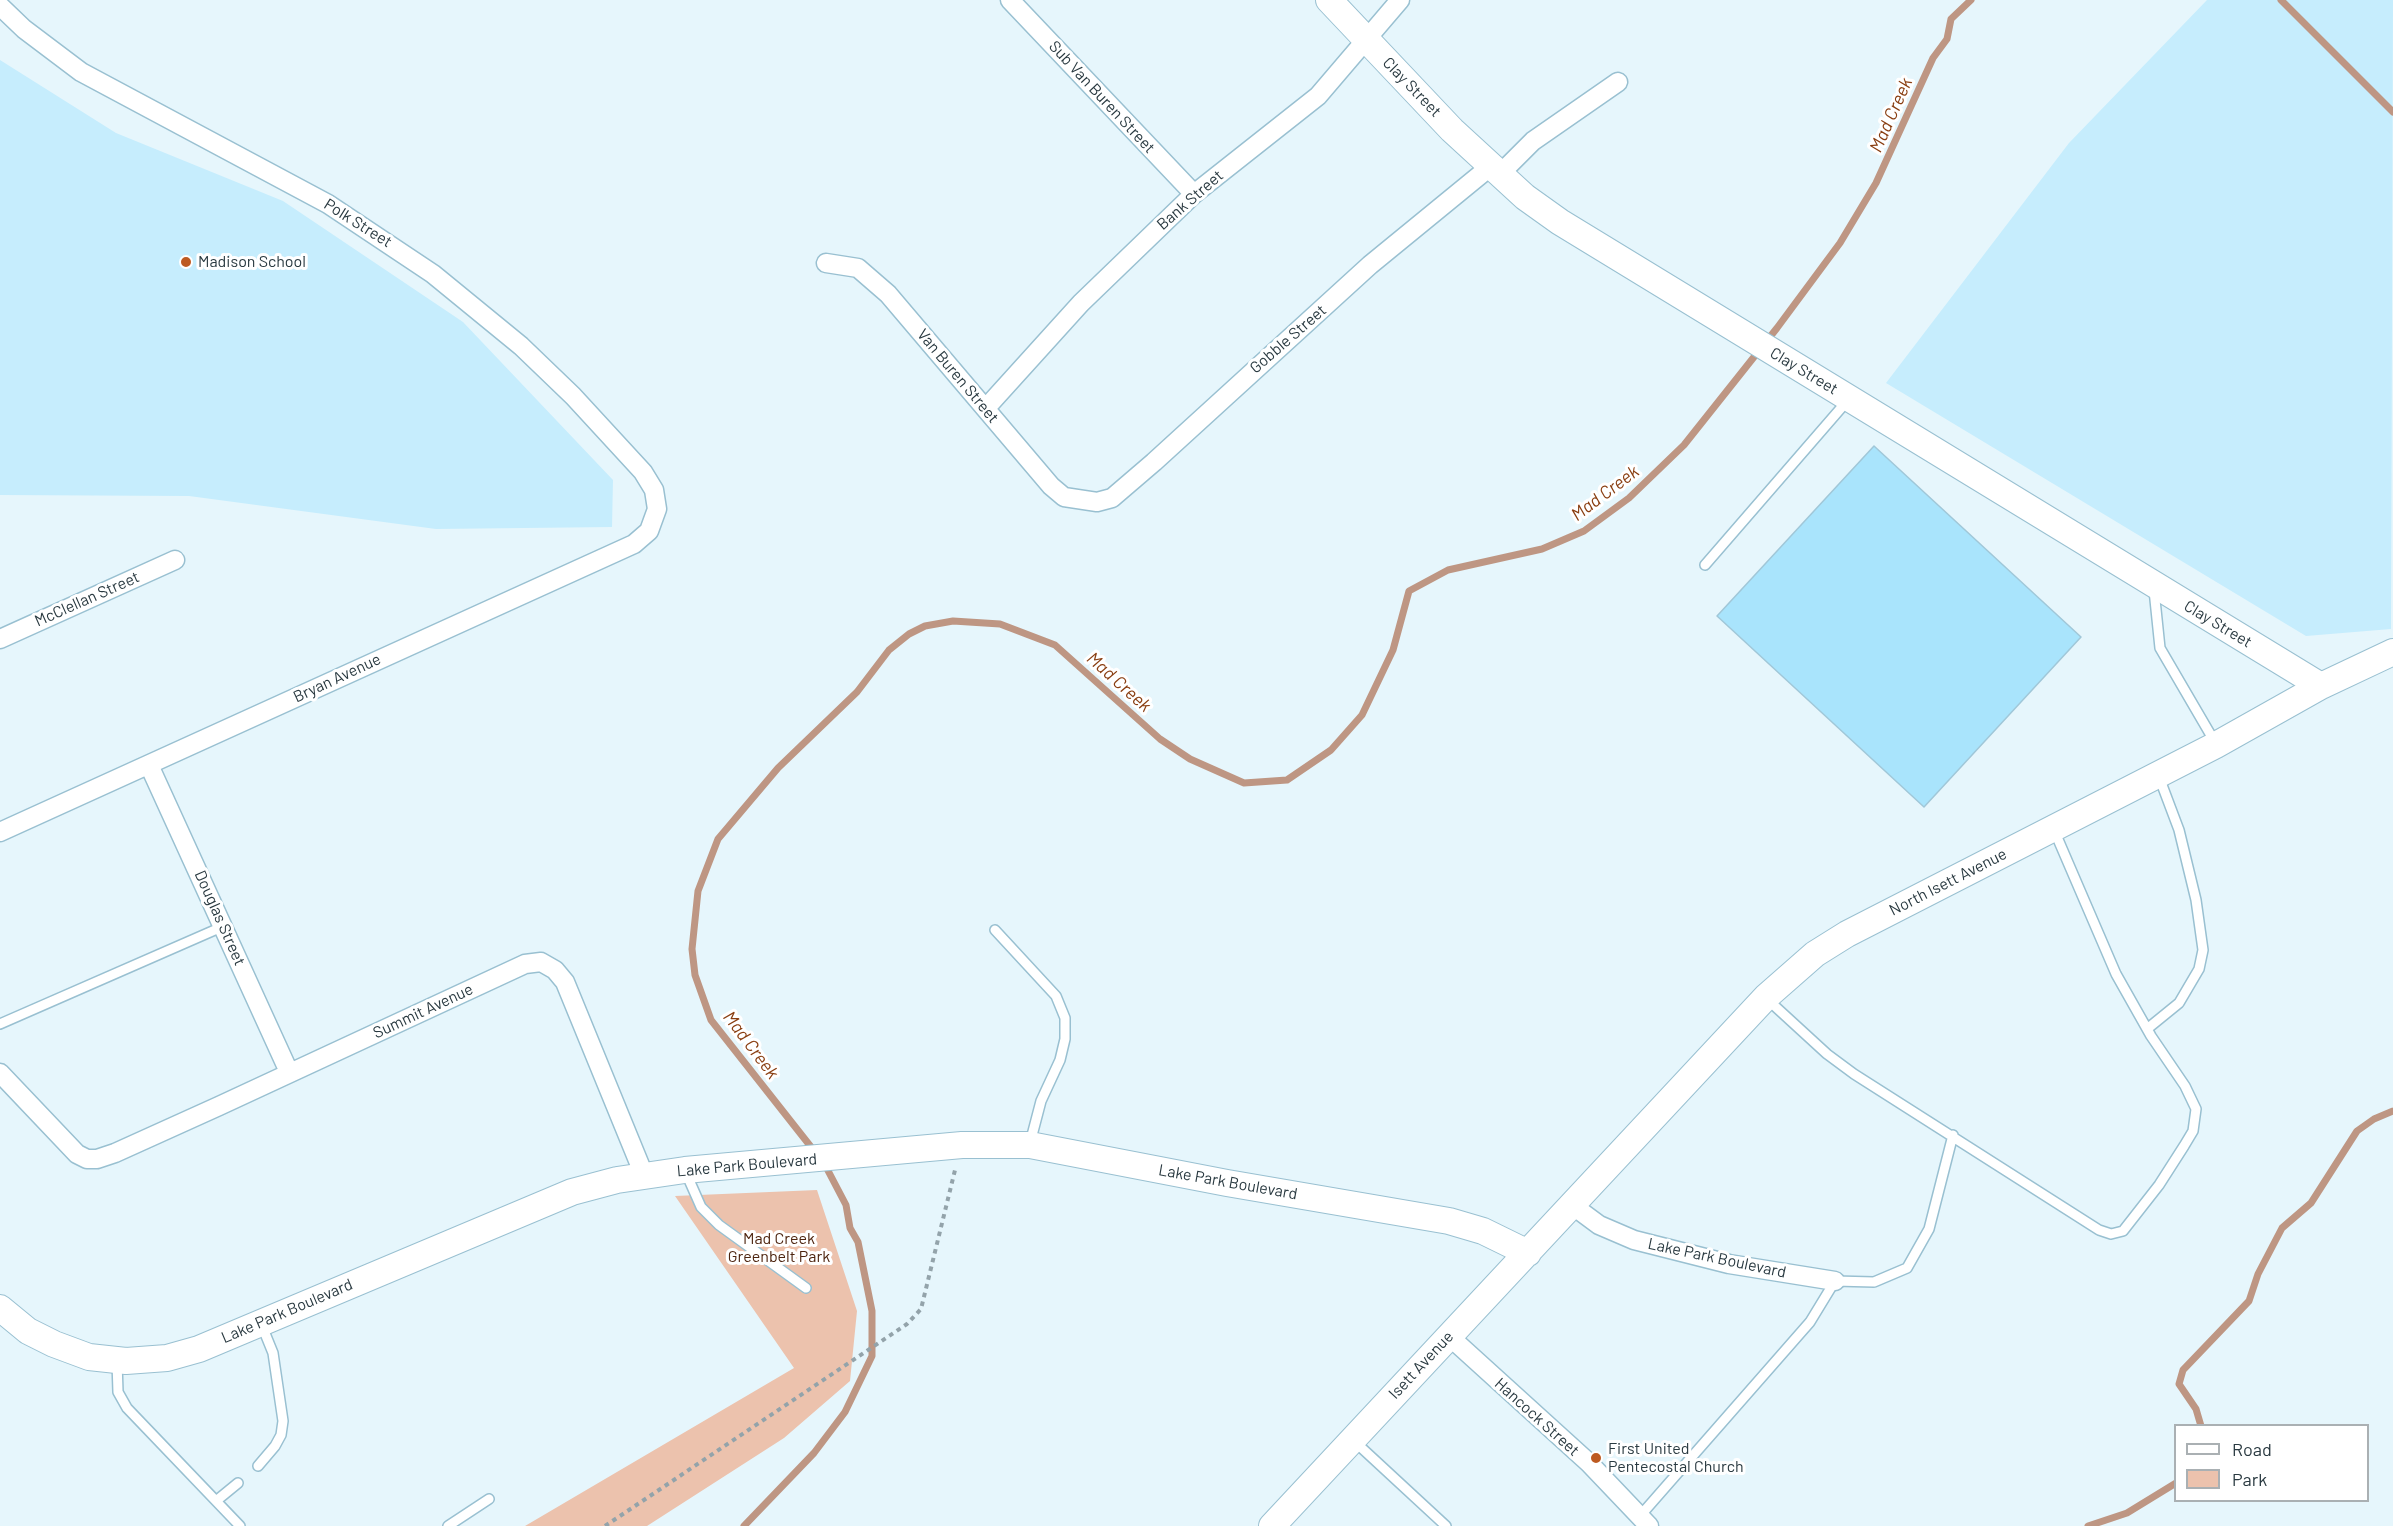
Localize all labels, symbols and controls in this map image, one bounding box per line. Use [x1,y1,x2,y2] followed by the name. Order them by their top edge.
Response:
[1045,37,1159,157] street label: Sub Van Buren Street
[1379,53,1445,121] street label: Clay Street
[1865,74,1917,156] water label: Mad Creek
[1153,166,1227,234] street label: Bank Street
[320,195,396,251] street label: Polk Street
[198,252,306,272] place label: Madison School
[179,255,193,269] marker: Madison School
[1246,301,1330,377] street label: Gobble Street
[913,325,1003,427] street label: Van Buren Street
[1767,343,1841,399] street label: Clay Street
[1567,461,1643,525] water label: Mad Creek
[32,567,142,631] street label: McClellan Street
[2181,596,2255,652] street label: Clay Street
[1082,647,1156,717] water label: Mad Creek
[290,649,384,707] street label: Bryan Avenue
[1886,844,2010,920] street label: North Isett Avenue
[190,867,250,969] street label: Douglas Street
[370,979,476,1043] street label: Summit Avenue
[719,1007,783,1083] water label: Mad Creek
[676,1149,818,1181] street label: Lake Park Boulevard
[1157,1160,1299,1204] street label: Lake Park Boulevard
[728,1229,830,1267] park label: Mad Creek Greenbelt Park
[1646,1234,1788,1282] street label: Lake Park Boulevard
[218,1275,356,1347] street label: Lake Park Boulevard
[1385,1327,1457,1403] street label: Isett Avenue
[1491,1374,1583,1460] street label: Hancock Street
[2174,1424,2369,1502] legend
[2232,1438,2272,1460] text: Road
[1608,1439,1744,1477] place label: First United Pentecostal Church
[1589,1451,1603,1465] marker: First United Pentecostal Church
[2232,1468,2267,1490] text: Park

